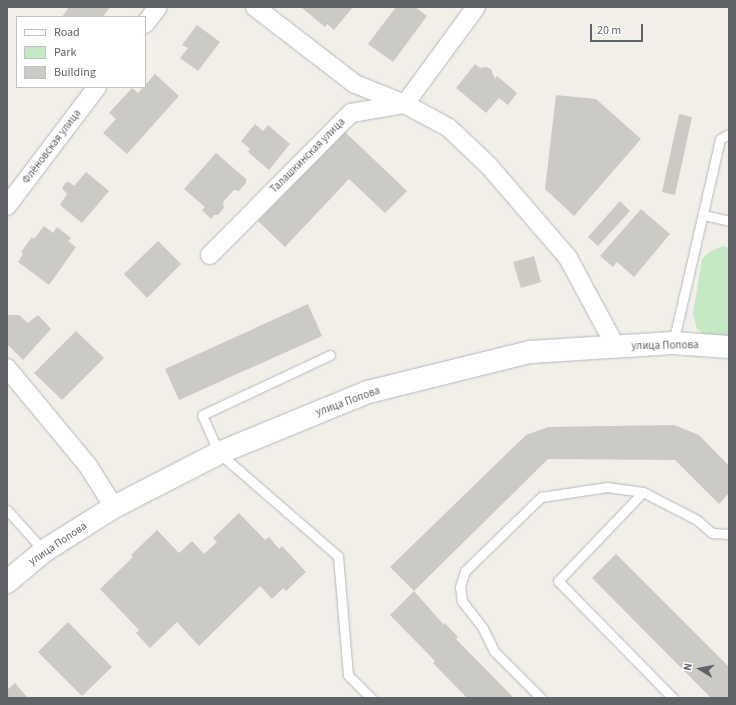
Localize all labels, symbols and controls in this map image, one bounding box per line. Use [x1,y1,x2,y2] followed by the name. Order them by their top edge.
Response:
[16,16,146,88] legend
[592,16,645,42] scale bar
[597,22,621,39] text: 20 m
[54,24,80,41] text: Road
[54,44,76,61] text: Park
[54,64,96,81] text: Building
[20,107,84,187] street label: Флёновская улица
[268,116,348,196] street label: Талашкинская улица
[631,339,699,353] street label: улица Попова
[314,384,382,420] street label: улица Попова
[26,520,90,568] street label: улица Попова
[680,649,720,689] north arrow
[680,662,696,672] text: N

